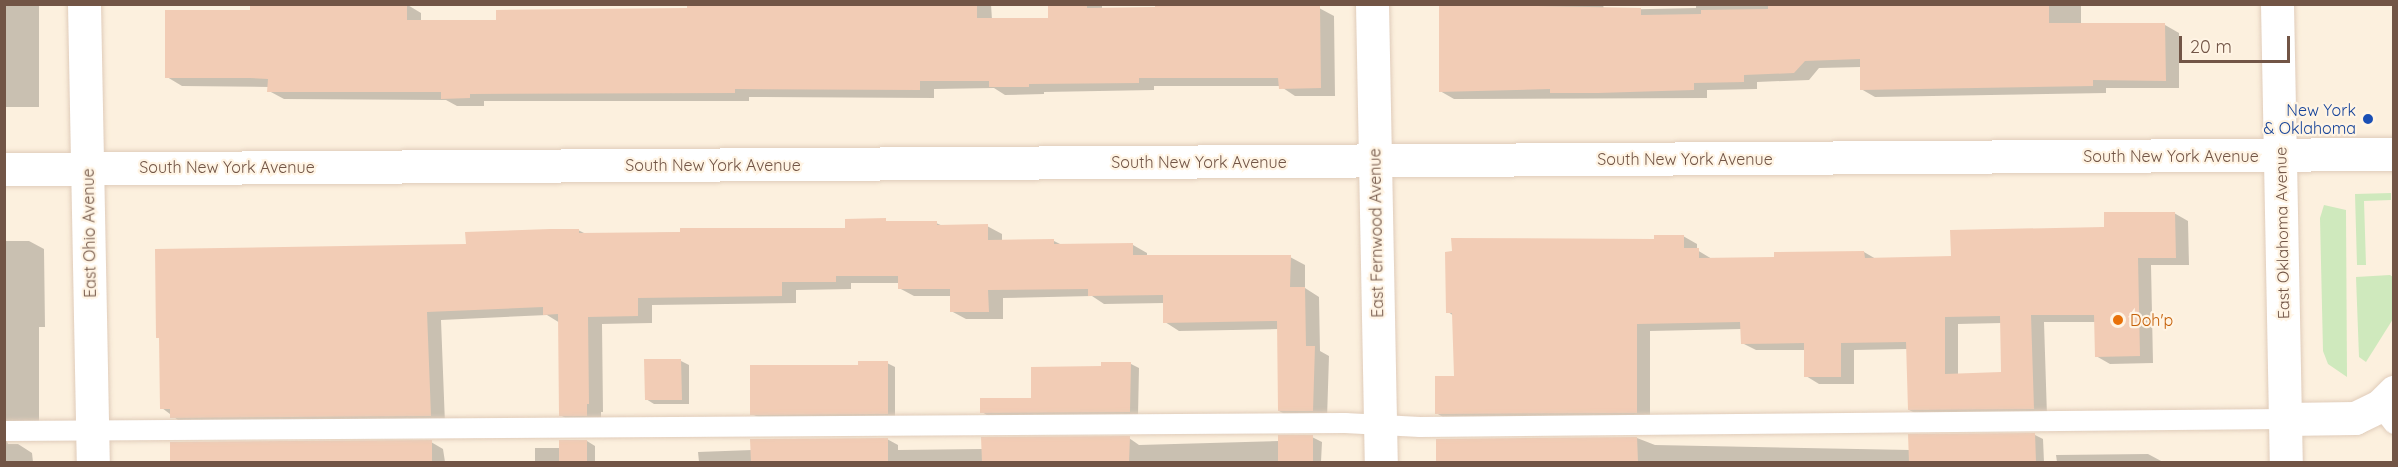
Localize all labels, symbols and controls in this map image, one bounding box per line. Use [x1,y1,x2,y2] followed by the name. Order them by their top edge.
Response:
[2182,24,2293,62] scale bar
[2190,35,2232,58] text: 20 m
[2264,100,2356,138] place label: New York & Oklahoma
[2361,112,2375,126] marker: New York & Oklahoma
[2083,146,2259,166] street label: South New York Avenue
[2271,147,2293,319] street label: East Oklahoma Avenue
[1365,148,1387,318] street label: East Fernwood Avenue
[1597,149,1773,169] street label: South New York Avenue
[1111,152,1287,172] street label: South New York Avenue
[625,155,801,175] street label: South New York Avenue
[139,157,315,177] street label: South New York Avenue
[78,168,100,298] street label: East Ohio Avenue
[2130,310,2173,330] place label: Doh'p
[2111,313,2125,327] marker: Doh'p

